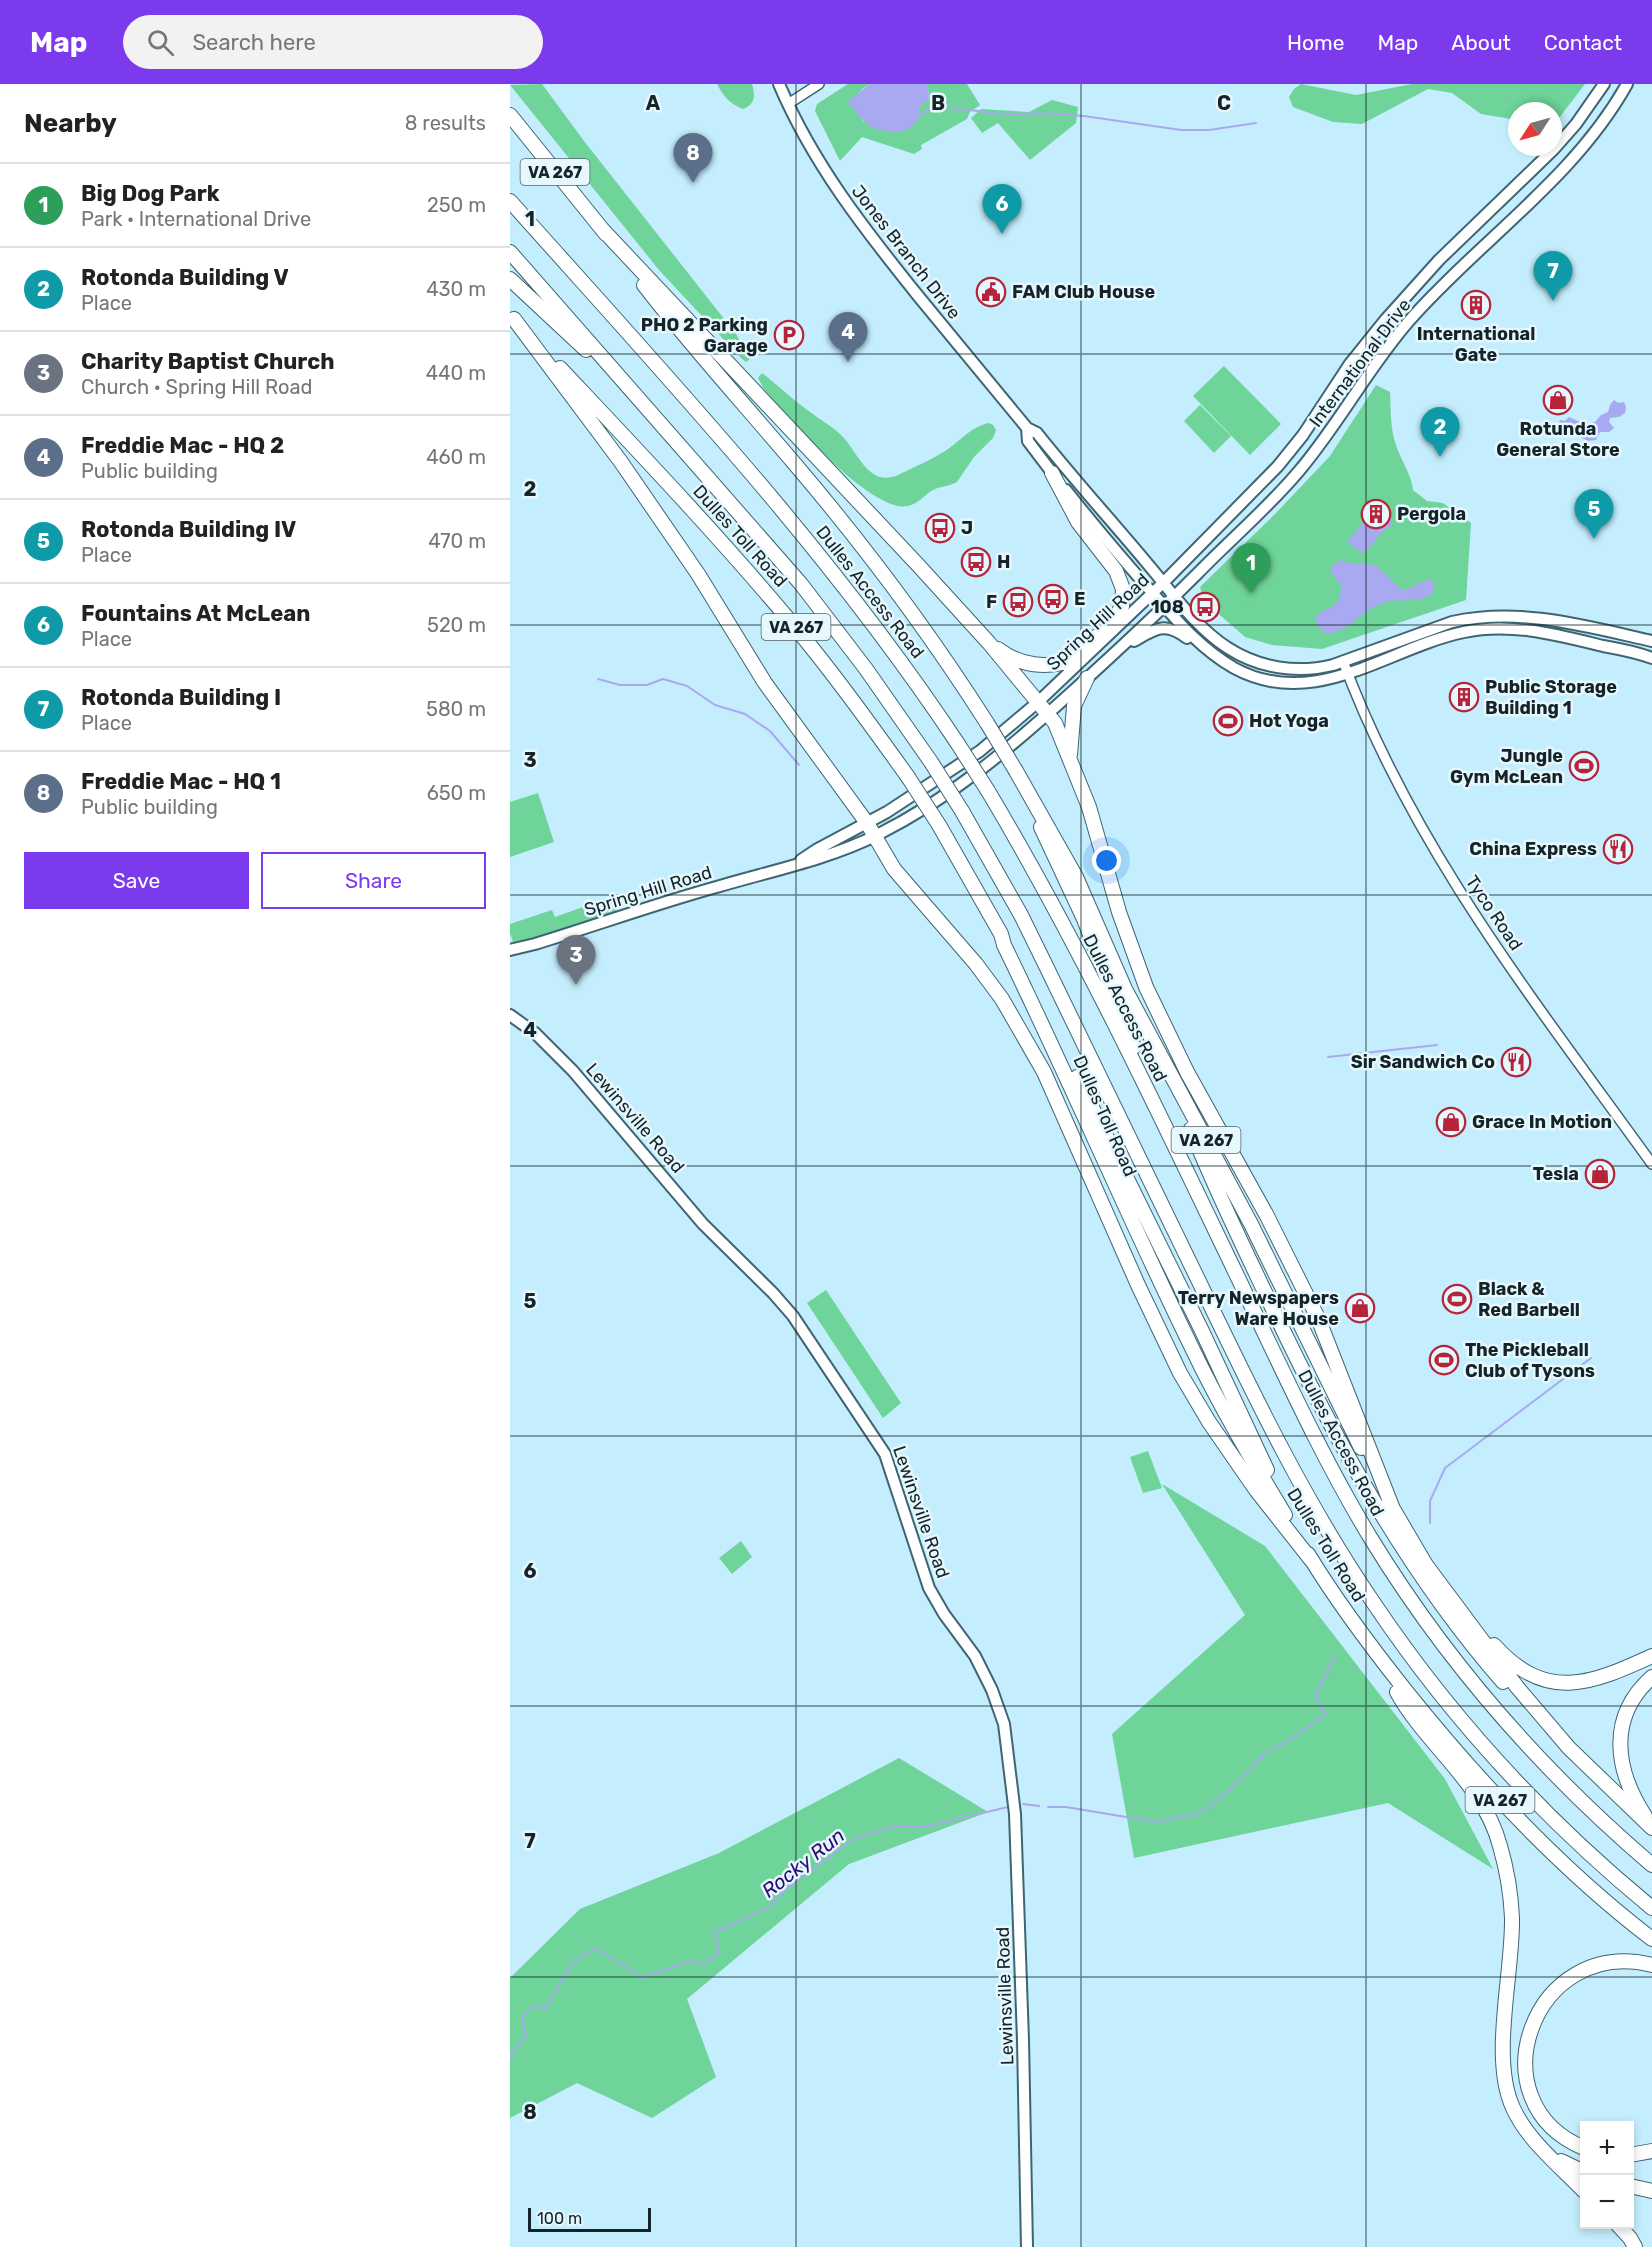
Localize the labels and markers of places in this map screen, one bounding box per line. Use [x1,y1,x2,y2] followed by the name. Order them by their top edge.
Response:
[674,134,712,183] pin: 8
[982,184,1022,234] pin: 6
[1534,252,1572,301] pin: 7
[975,276,1007,308] public building icon: FAM Club House
[1012,281,1155,303] place label: FAM Club House
[1460,289,1492,321] building icon: International Gate
[828,312,868,362] pin: 4
[641,314,768,357] place label: PHO 2 Parking Garage
[773,319,805,351] parking icon: PHO 2 Parking Garage
[1417,323,1535,366] place label: International Gate
[1542,384,1574,416] shop icon: Rotunda General Store
[1420,408,1460,457] pin: 2
[1496,418,1620,461] place label: Rotunda General Store
[1574,490,1614,539] pin: 5
[1360,498,1392,530] building icon: Pergola
[1397,503,1466,525] place label: Pergola
[924,512,956,544] bus stop icon: J
[961,517,973,539] place label: J
[1232,544,1270,593] pin: 1
[960,546,992,578] bus stop icon: H
[997,551,1010,573] place label: H
[1037,583,1069,615] bus stop icon: E
[1002,586,1034,618] bus stop icon: F
[1074,588,1086,610] place label: E
[986,591,997,613] place label: F
[1189,591,1221,623] bus stop icon: 108
[1151,596,1184,618] place label: 108
[1485,676,1617,719] place label: Public Storage Building 1
[1448,681,1480,713] building icon: Public Storage Building 1
[1212,705,1244,737] sports icon: Hot Yoga
[1249,710,1329,732] place label: Hot Yoga
[1450,745,1563,788] place label: Jungle Gym McLean
[1568,750,1600,782] sports icon: Jungle Gym McLean
[1602,833,1634,865] restaurant icon: China Express
[1469,838,1597,860] place label: China Express
[556,936,596,985] pin: 3
[1500,1046,1532,1078] restaurant icon: Sir Sandwich Co
[1351,1051,1495,1073] place label: Sir Sandwich Co
[1435,1106,1467,1138] shop icon: Grace In Motion
[1472,1111,1612,1133] place label: Grace In Motion
[1584,1158,1616,1190] shop icon: Tesla
[1533,1163,1579,1185] place label: Tesla
[1478,1278,1580,1321] place label: Black & Red Barbell
[1441,1283,1473,1315] sports icon: Black & Red Barbell
[1178,1287,1339,1330] place label: Terry Newspapers Ware House
[1344,1292,1376,1324] shop icon: Terry Newspapers Ware House
[1465,1339,1595,1382] place label: The Pickleball Club of Tysons
[1428,1344,1460,1376] sports icon: The Pickleball Club of Tysons

